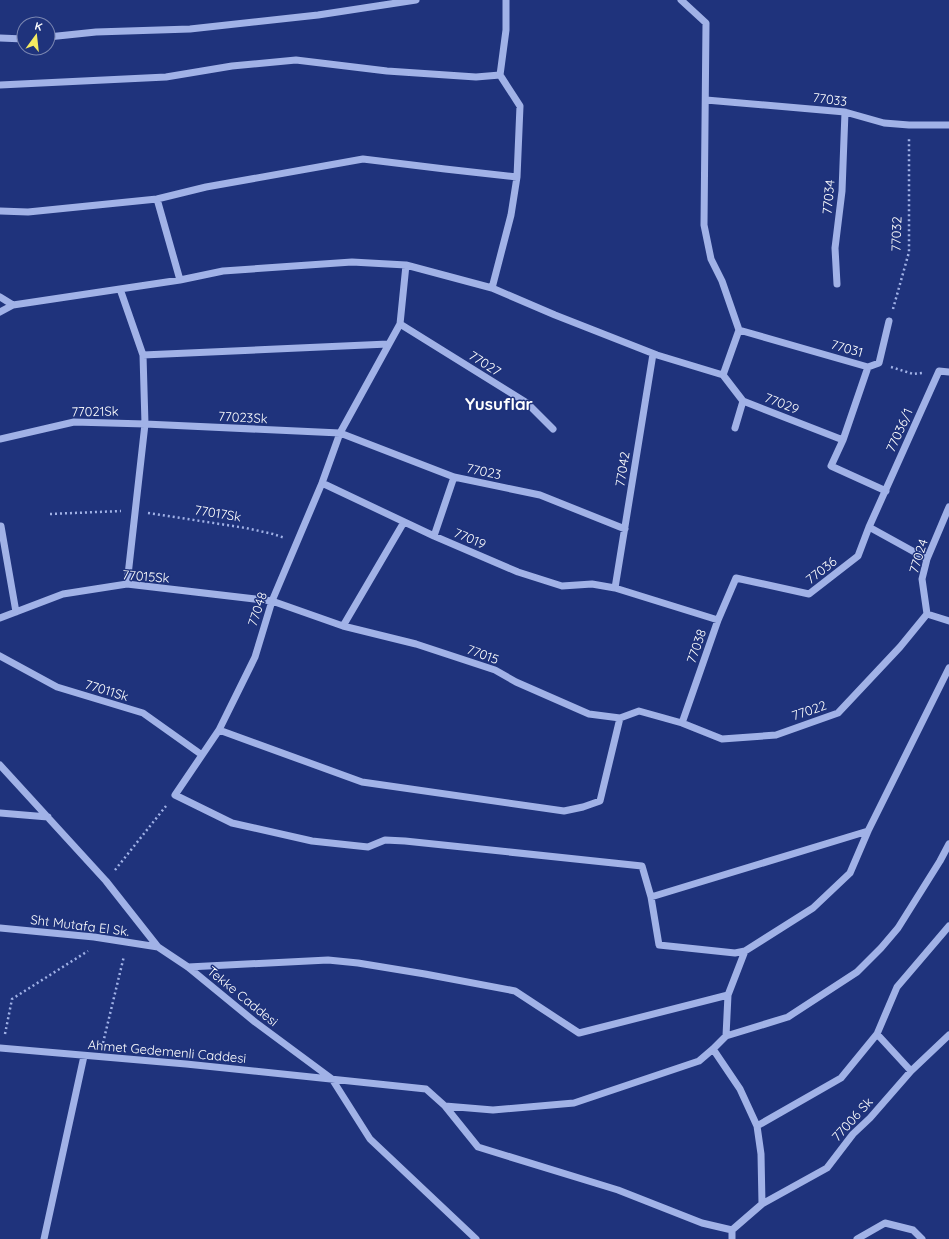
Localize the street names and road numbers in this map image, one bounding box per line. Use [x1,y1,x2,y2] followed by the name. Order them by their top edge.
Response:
[812,89,848,109] street label: 77033
[819,179,837,215] street label: 77034
[887,216,905,252] street label: 77032
[829,336,865,360] street label: 77031
[466,347,504,379] street label: 77027
[763,389,801,417] street label: 77029
[71,403,119,419] street label: 77021Sk
[882,406,916,454] street label: 77036/1
[218,408,268,426] street label: 77023Sk
[611,450,633,488] street label: 77042
[465,460,503,483] street label: 77023
[194,501,242,525] street label: 77017Sk
[452,524,488,552] street label: 77019
[905,537,931,575] street label: 77024
[802,553,840,587] street label: 77036
[122,566,170,586] street label: 77015Sk
[244,590,270,628] street label: 77048
[683,627,709,665] street label: 77038
[465,641,501,667] street label: 77015
[83,676,131,704] street label: 77011Sk
[790,697,828,723] street label: 77022
[30,911,130,939] street label: Sht Mutafa El Sk.
[204,963,282,1029] street label: Tekke Caddesi
[87,1036,247,1066] street label: Ahmet Gedemenli Caddesi
[828,1094,876,1144] street label: 77006 Sk

